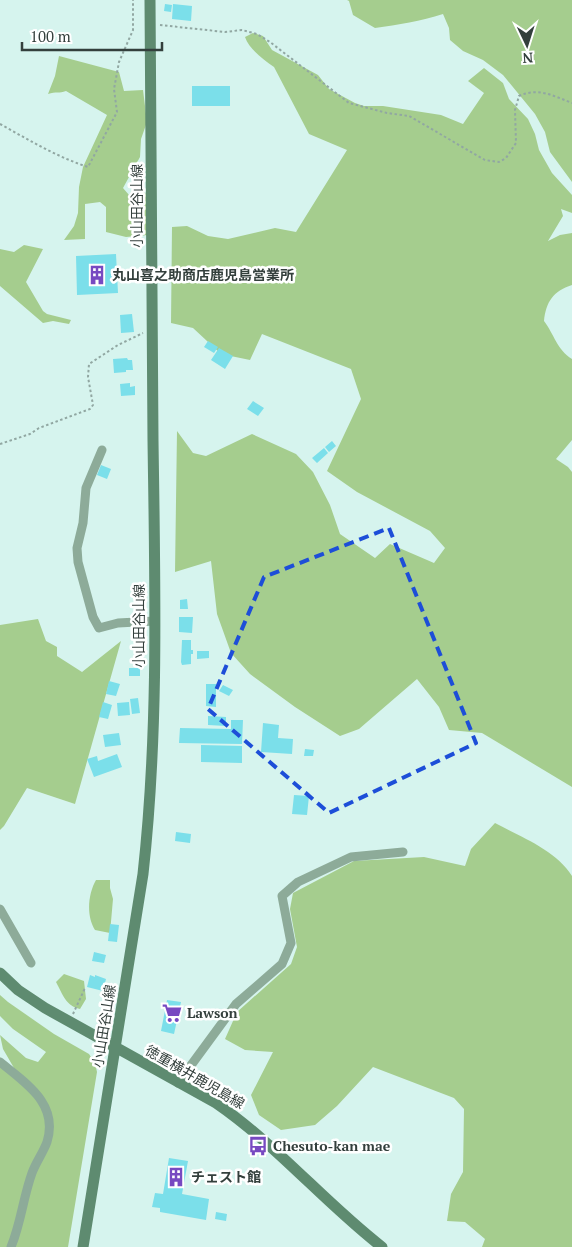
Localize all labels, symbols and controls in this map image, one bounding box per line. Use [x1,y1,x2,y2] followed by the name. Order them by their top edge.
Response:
[22,20,162,52] scale bar
[502,20,552,70] north arrow
[30,26,71,46] text: 100 m
[522,49,534,68] text: N
[127,164,146,248] street label: 小山田谷山線
[86,264,108,286] building icon: 丸山喜之助商店鹿児島営業所
[112,265,294,284] place label: 丸山喜之助商店鹿児島営業所
[129,584,148,668] street label: 小山田谷山線
[88,983,119,1069] street label: 小山田谷山線
[161,1002,183,1024] supermarket icon: Lawson
[187,1003,238,1022] place label: Lawson
[142,1040,248,1113] street label: 徳重横井鹿児島線
[247,1135,269,1157] bus stop icon: Chesuto-kan mae
[273,1136,391,1155] place label: Chesuto-kan mae
[165,1166,187,1188] building icon: チェスト館
[191,1167,261,1186] place label: チェスト館

